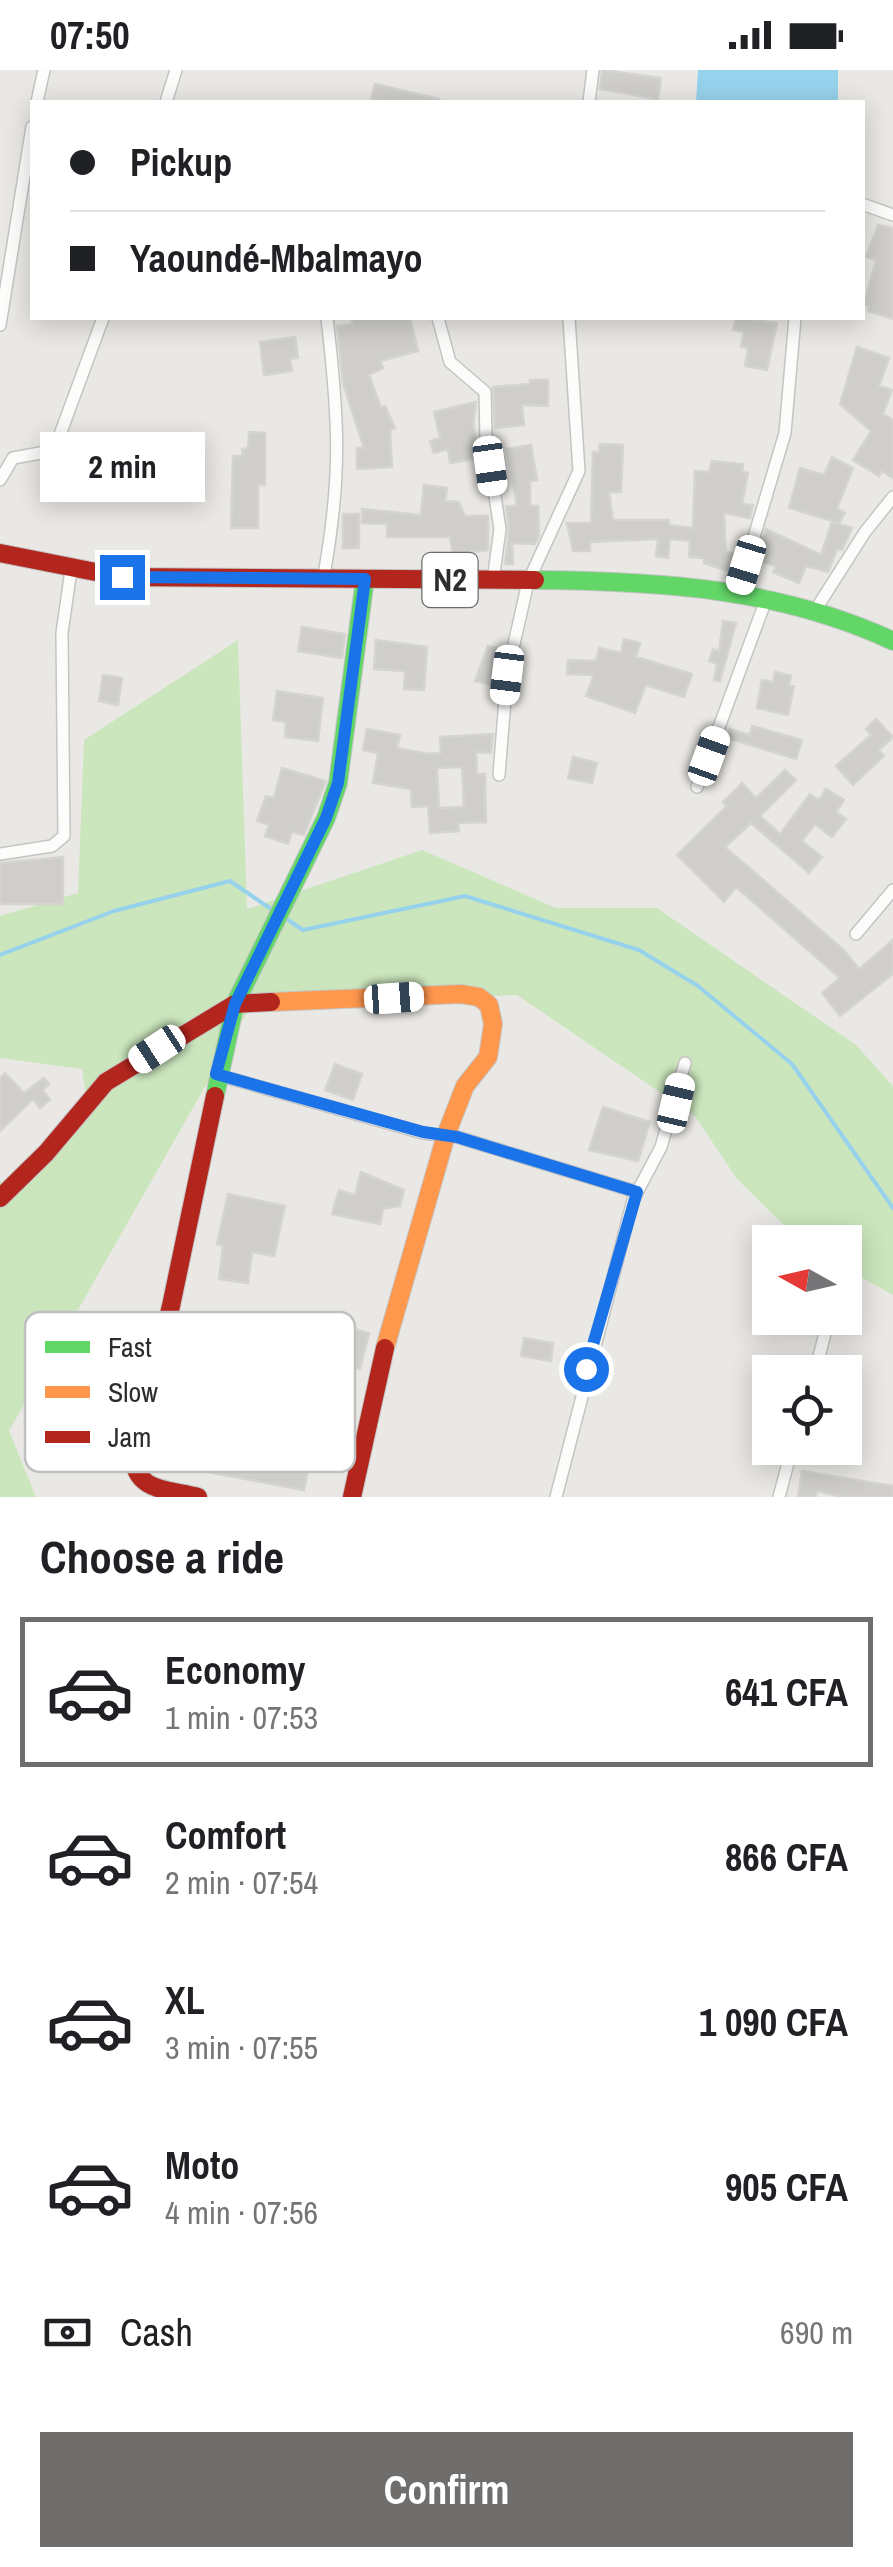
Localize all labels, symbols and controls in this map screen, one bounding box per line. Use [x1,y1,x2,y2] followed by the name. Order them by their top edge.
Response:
[50,10,130,61] text: 07:50
[130,137,232,188] text: Pickup
[130,233,423,284] text: Yaoundé-Mbalmayo
[39,432,204,502] callout: 2 min
[471,434,509,498] car
[88,445,157,488] text: 2 min
[723,532,769,598] car
[422,553,478,607] road number: N2
[100,555,145,600] route end
[488,643,526,707] car
[685,723,733,789] car
[363,981,425,1015] car
[124,1020,190,1078] car
[655,1070,697,1136] car
[752,1225,862,1335] north arrow
[752,1225,862,1465] map controls
[25,1312,355,1472] legend
[108,1328,152,1366] text: Fast
[564,1347,609,1392] route start
[752,1355,862,1465] button: locate
[108,1373,158,1411] text: Slow
[108,1418,151,1456] text: Jam
[40,1526,284,1587] text: Choose a ride
[165,1645,305,1696] text: Economy
[45,1647,135,1737] icon: car
[725,1667,848,1718] text: 641 CFA
[165,1696,318,1739] text: 1 min · 07:53
[165,1810,286,1861] text: Comfort
[45,1812,135,1902] icon: car
[725,1832,848,1883] text: 866 CFA
[165,1861,318,1904] text: 2 min · 07:54
[165,1975,205,2026] text: XL
[45,1977,135,2067] icon: car
[699,1997,848,2048] text: 1 090 CFA
[165,2026,318,2069] text: 3 min · 07:55
[165,2140,239,2191] text: Moto
[45,2142,135,2232] icon: car
[725,2162,848,2213] text: 905 CFA
[165,2191,318,2234] text: 4 min · 07:56
[40,2305,95,2360] icon: cash
[120,2307,193,2358] text: Cash
[780,2311,853,2354] text: 690 m
[40,2432,853,2547] button: Confirm

